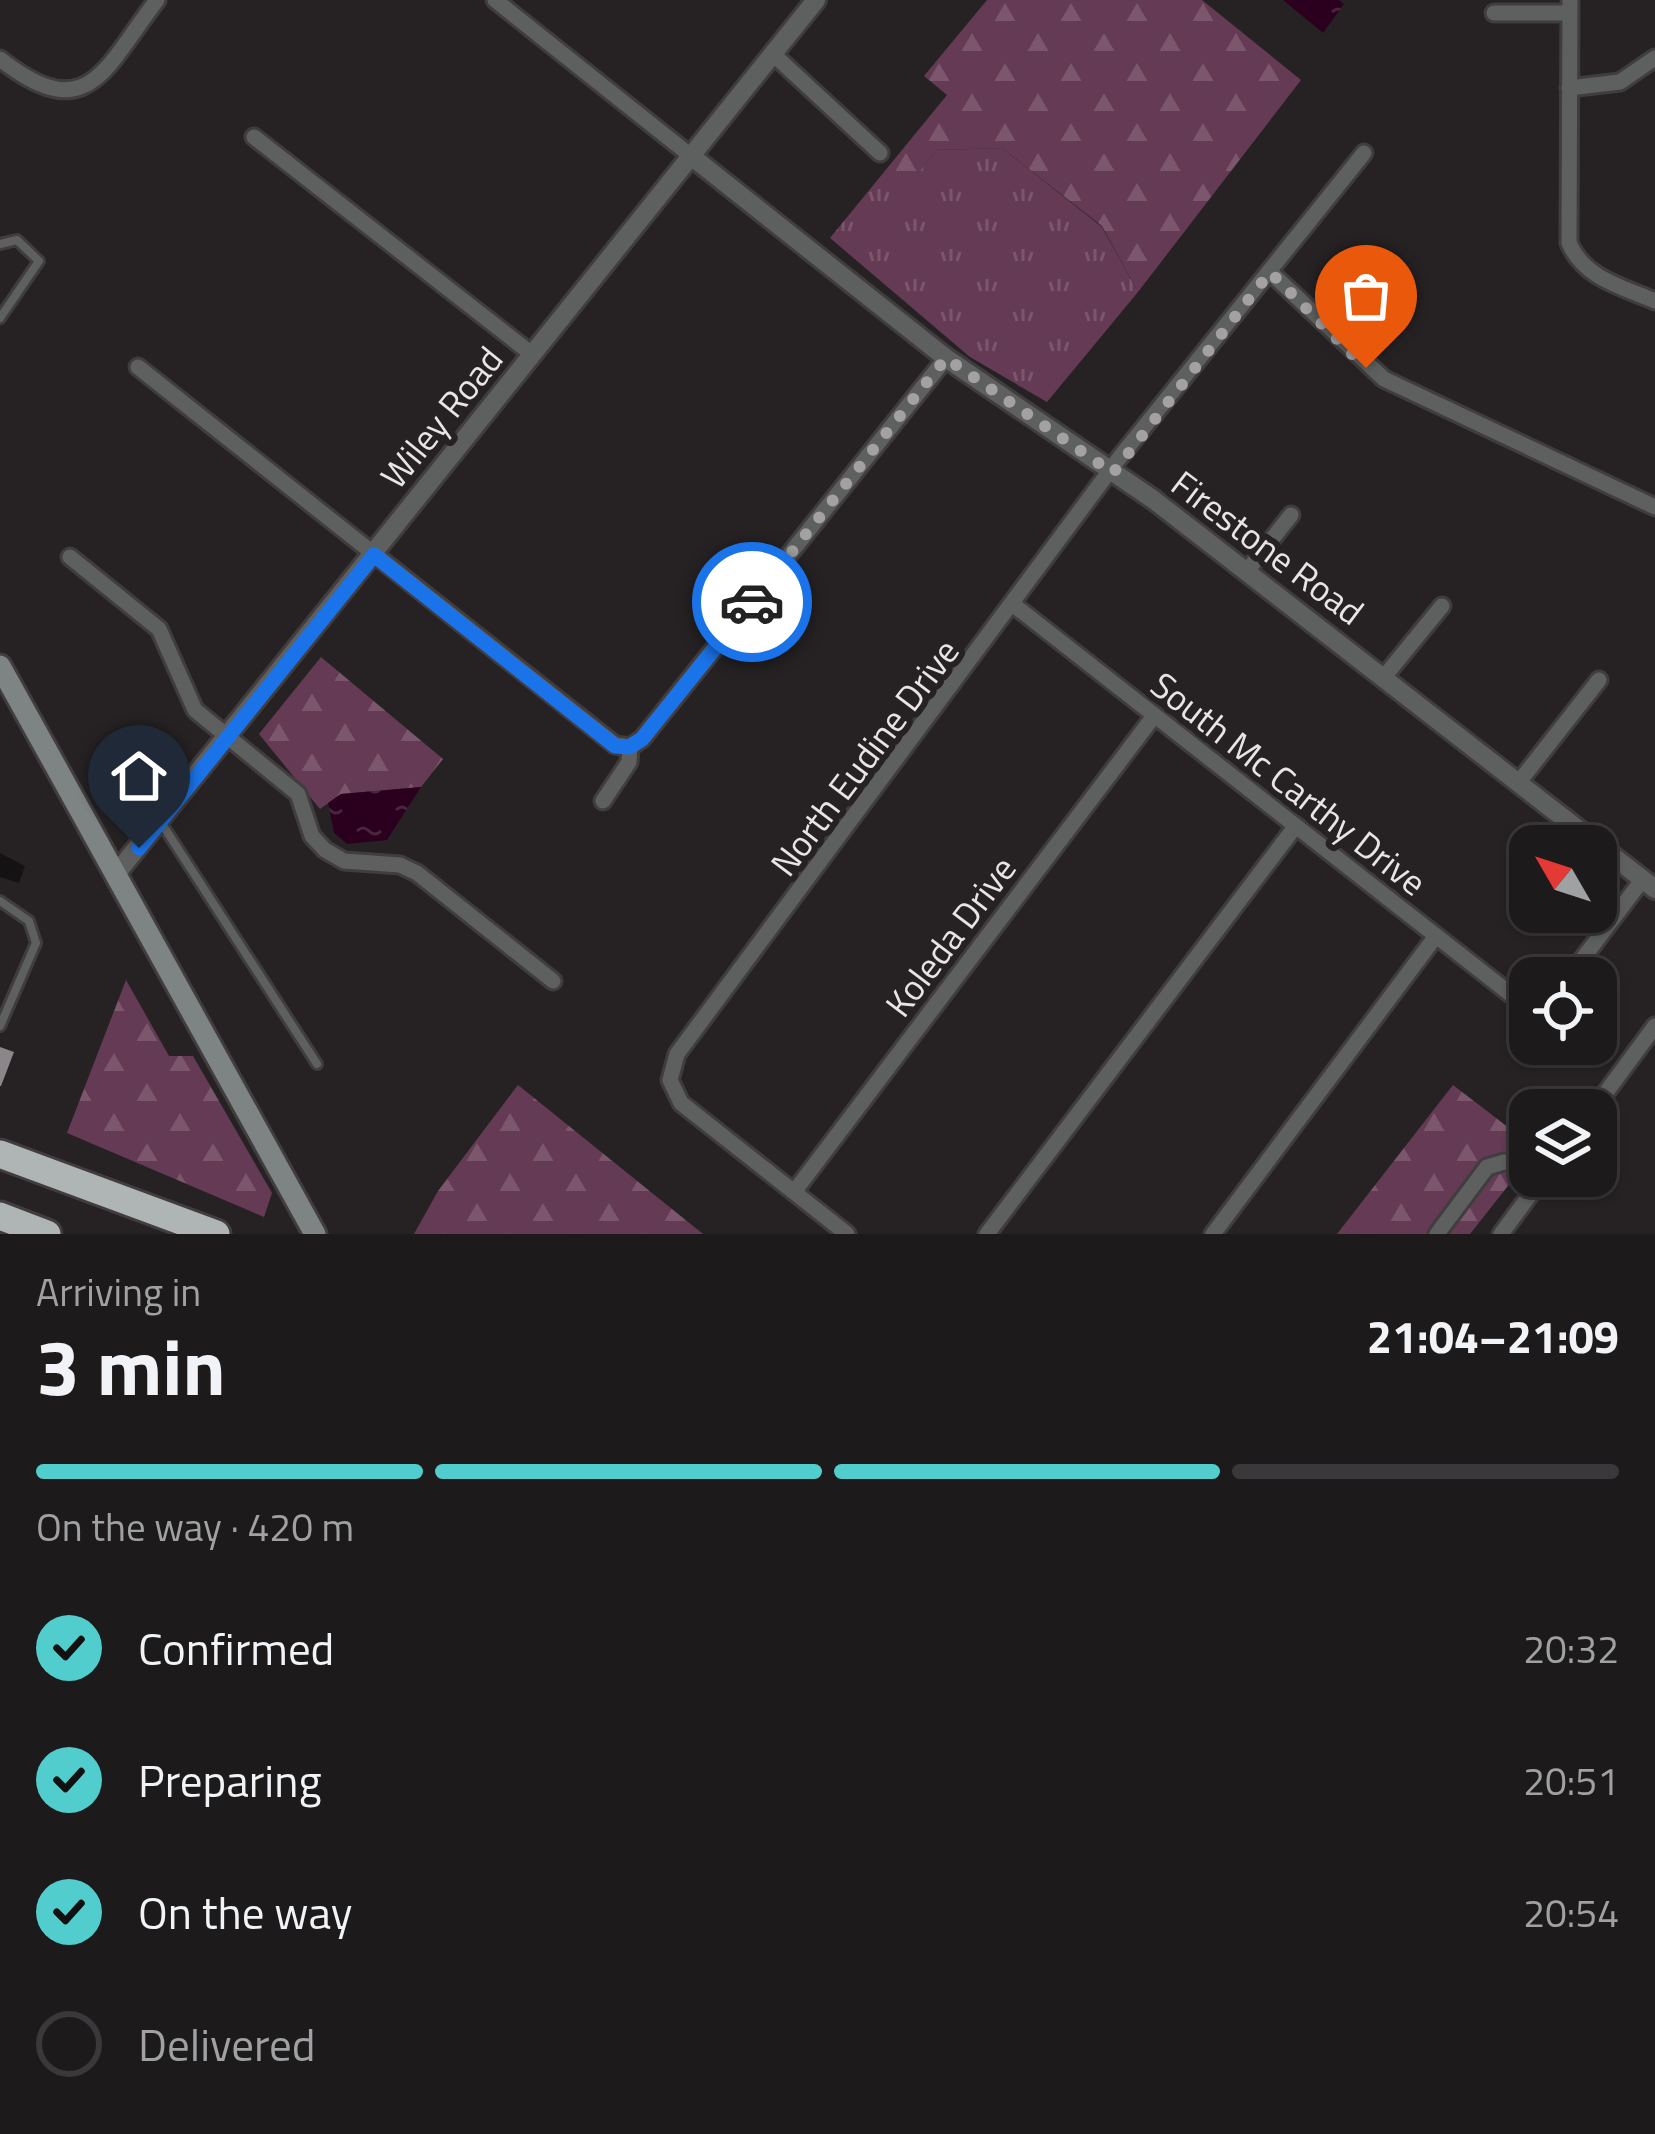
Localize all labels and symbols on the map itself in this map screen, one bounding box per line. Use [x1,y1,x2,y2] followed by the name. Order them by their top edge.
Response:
[1315,245,1417,368] pin
[366,334,516,500] street label: Wiley Road
[1160,456,1376,638] street label: Firestone Road
[692,542,812,662] courier
[756,627,972,887] street label: North Eudine Drive
[1139,658,1439,908] street label: South Mc Carthy Drive
[88,725,190,848] pin
[1509,825,1617,933] north arrow
[871,844,1029,1028] street label: Koleda Drive

